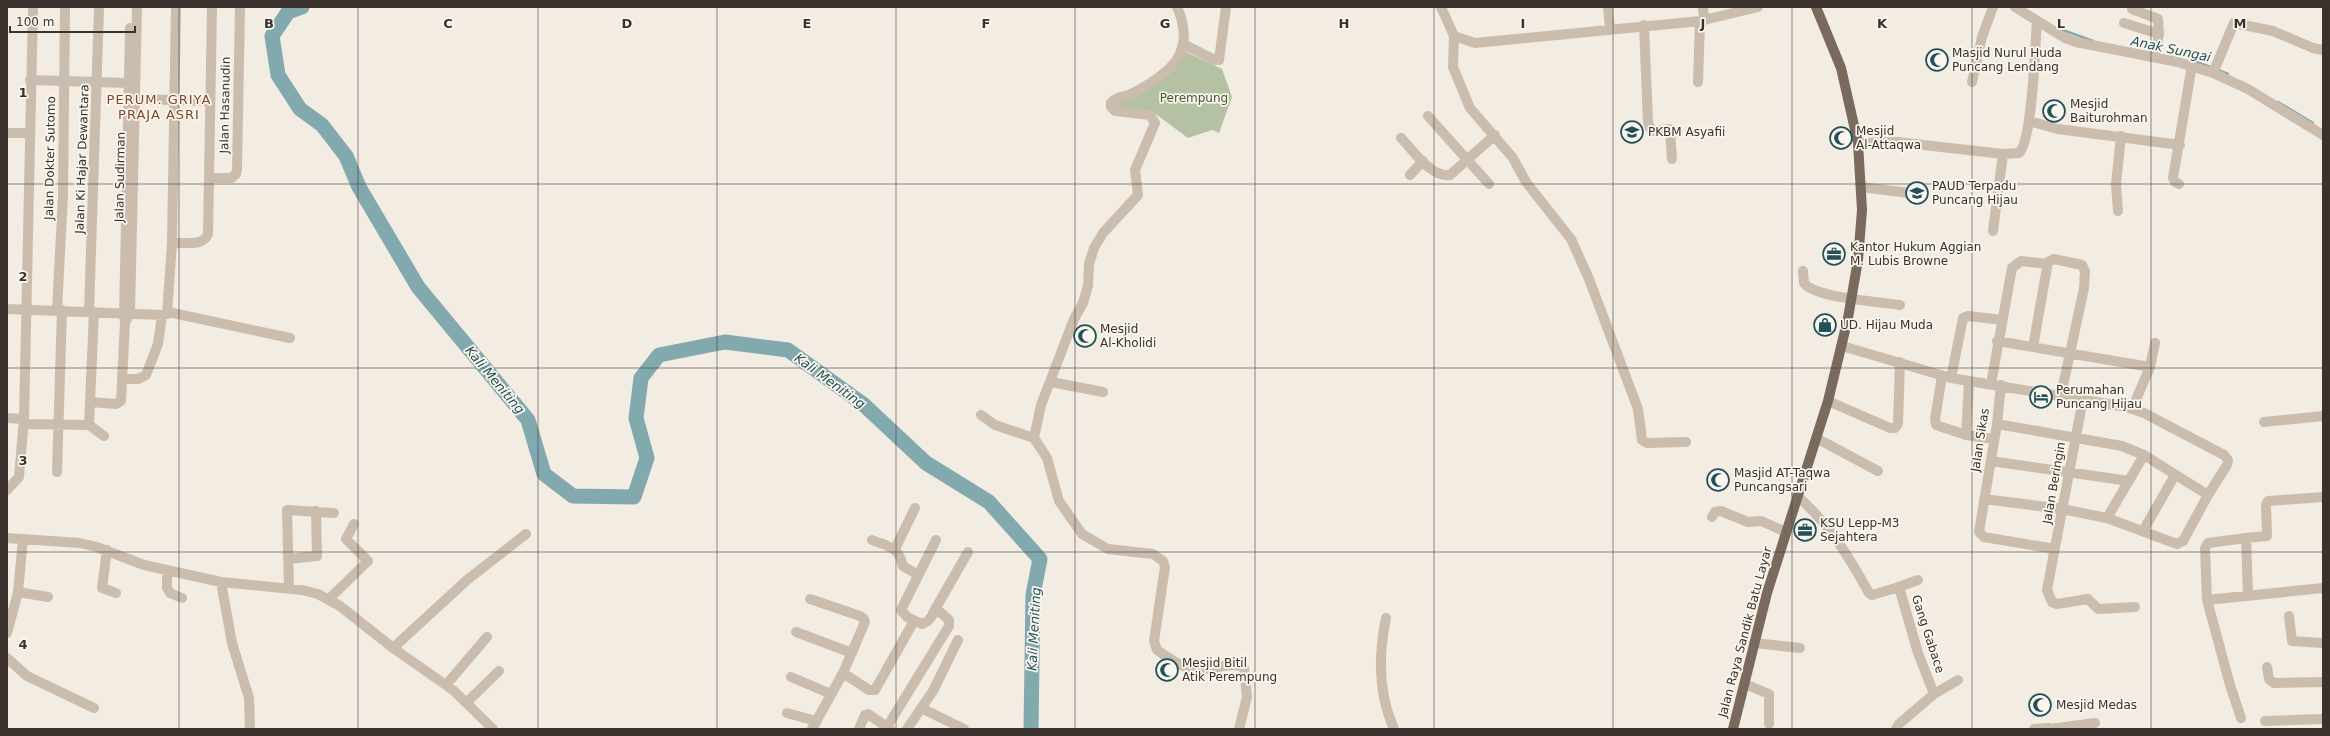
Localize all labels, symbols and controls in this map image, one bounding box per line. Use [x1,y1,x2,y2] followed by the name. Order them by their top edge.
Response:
[10,8,135,34] scale bar
[16,15,54,29] text: 100 m
[264,16,274,31] text: B
[443,16,453,31] text: C
[622,16,633,31] text: D
[803,16,811,31] text: E
[982,16,990,31] text: F
[1160,16,1170,31] text: G
[1339,16,1349,31] text: H
[1521,16,1525,31] text: I
[1700,16,1705,31] text: J
[1877,16,1888,31] text: K
[2057,16,2065,31] text: L
[2234,16,2246,31] text: M
[2129,33,2213,65] water label: Anak Sungai
[1952,46,2062,74] place label: Masjid Nurul Huda Puncang Lendang
[1924,47,1950,73] mosque icon: Masjid Nurul Huda Puncang Lendang
[217,57,233,154] street label: Jalan Hasanudin
[72,84,92,235] street label: Jalan Ki Hajar Dewantara
[18,85,28,100] text: 1
[1160,91,1228,105] park label: Perempung
[107,92,211,122] district label: PERUM. GRIYA PRAJA ASRI
[42,96,58,221] street label: Jalan Dokter Sutomo
[2070,97,2148,125] place label: Mesjid Baiturohman
[2041,98,2067,124] mosque icon: Mesjid Baiturohman
[1619,119,1645,145] school or university icon: PKBM Asyafii
[1856,124,1921,152] place label: Mesjid Al-Attaqwa
[1648,125,1725,139] place label: PKBM Asyafii
[1828,125,1854,151] mosque icon: Mesjid Al-Attaqwa
[112,132,128,223] street label: Jalan Sudirman
[1932,179,2018,207] place label: PAUD Terpadu Puncang Hijau
[1904,180,1930,206] school or university icon: PAUD Terpadu Puncang Hijau
[1850,240,1981,268] place label: Kantor Hukum Aggian M. Lubis Browne
[1821,241,1847,267] office icon: Kantor Hukum Aggian M. Lubis Browne
[18,269,28,284] text: 2
[1812,312,1838,338] shop icon: UD. Hijau Muda
[1840,318,1933,332] place label: UD. Hijau Muda
[1100,322,1156,350] place label: Mesjid Al-Kholidi
[1072,323,1098,349] mosque icon: Mesjid Al-Kholidi
[462,343,528,417] water label: Kali Meniting
[792,350,868,412] water label: Kali Meniting
[2056,383,2142,411] place label: Perumahan Puncang Hijau
[2028,384,2054,410] hotel icon: Perumahan Puncang Hijau
[1968,407,1992,474] street label: Jalan Sikas
[2040,441,2068,526] street label: Jalan Beringin
[18,453,28,468] text: 3
[1734,466,1830,494] place label: Masjid AT-Taqwa Puncangsari
[1705,467,1731,493] mosque icon: Masjid AT-Taqwa Puncangsari
[1820,516,1900,544] place label: KSU Lepp-M3 Sejahtera
[1792,517,1818,543] office icon: KSU Lepp-M3 Sejahtera
[1715,545,1775,720] street label: Jalan Raya Sandik Batu Layar
[1024,587,1044,671] water label: Kali Meniting
[1909,593,1947,675] street label: Gang Gabace
[18,637,28,652] text: 4
[1182,656,1277,684] place label: Mesjid Bitil Atik Perempung
[1154,657,1180,683] mosque icon: Mesjid Bitil Atik Perempung
[2027,692,2053,718] mosque icon: Mesjid Medas
[2056,698,2137,712] place label: Mesjid Medas

